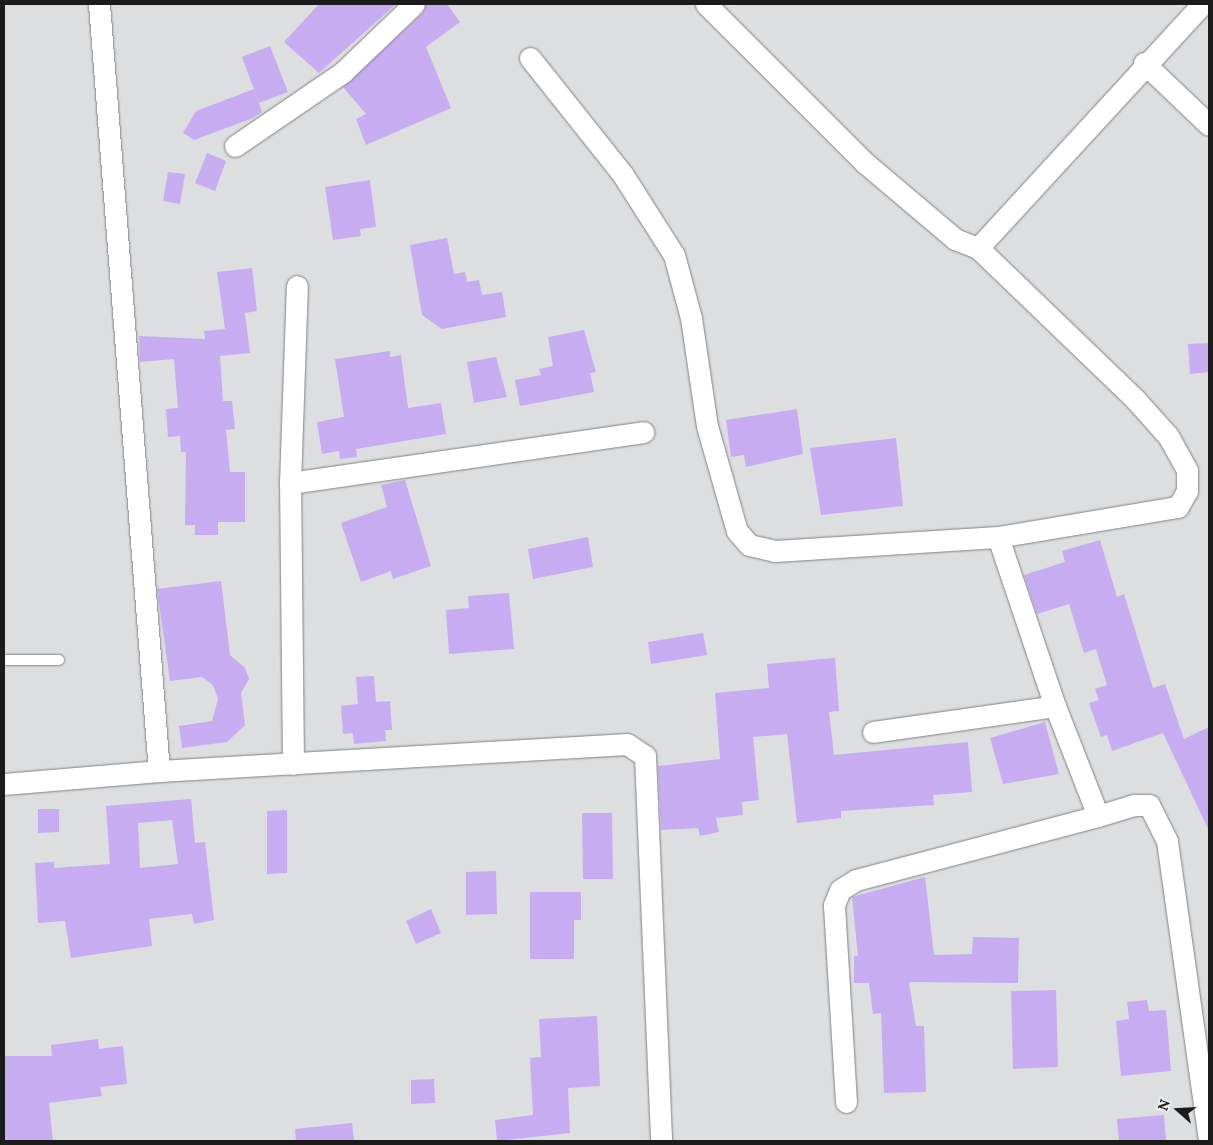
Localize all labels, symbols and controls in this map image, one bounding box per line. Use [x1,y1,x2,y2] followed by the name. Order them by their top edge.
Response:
[1153,1085,1203,1135] north arrow
[1154,1097,1174,1113] text: N

